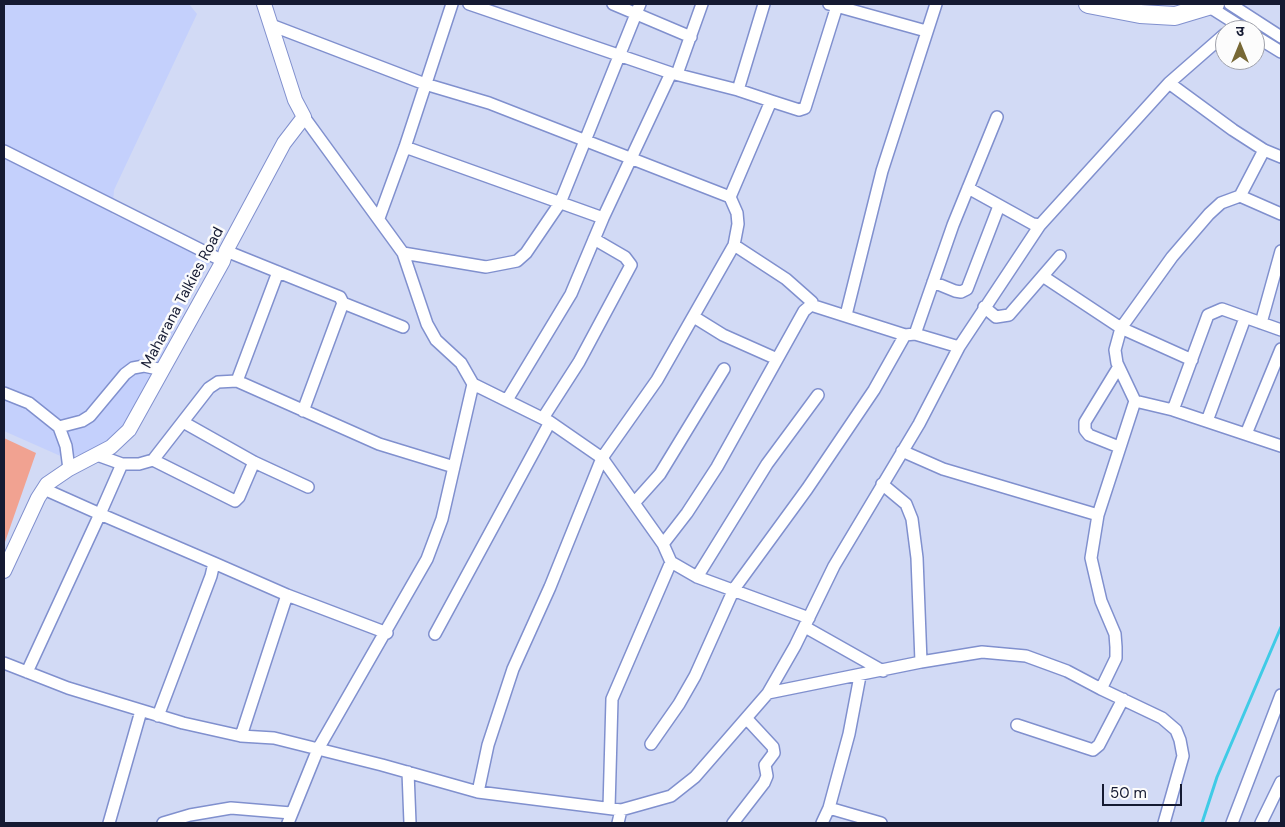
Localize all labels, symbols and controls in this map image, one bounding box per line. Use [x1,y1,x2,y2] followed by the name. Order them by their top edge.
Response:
[1215,20,1265,70] north arrow
[1236,22,1244,40] text: उ
[138,224,228,372] street label: Maharana Talkies Road
[1105,774,1185,806] scale bar
[1110,783,1147,803] text: 50 m

